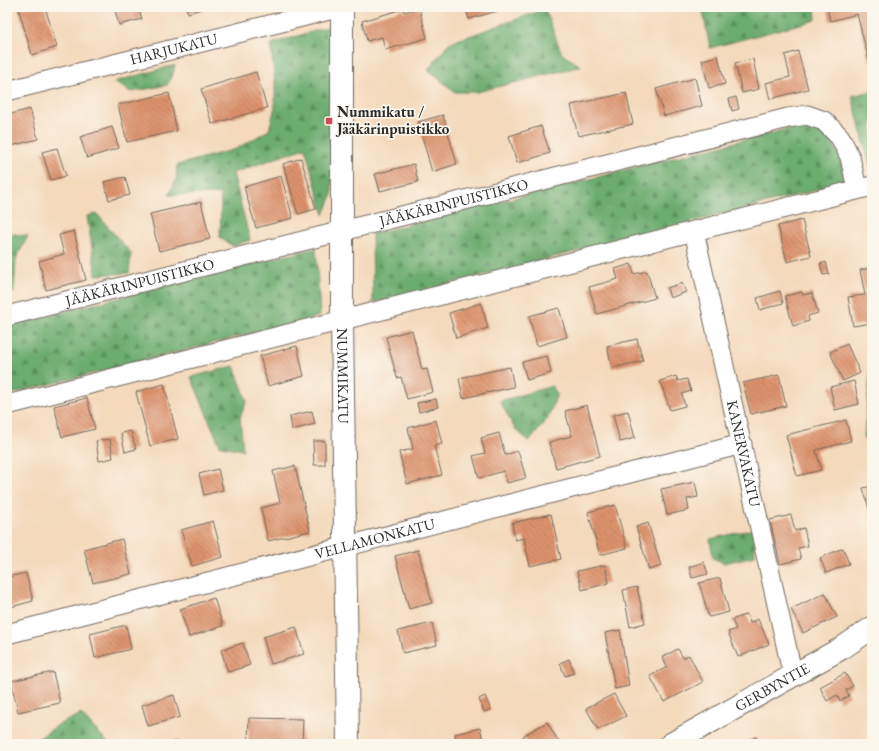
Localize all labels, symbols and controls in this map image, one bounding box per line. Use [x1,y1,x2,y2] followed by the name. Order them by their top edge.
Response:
[128,28,220,69] street label: HARJUKATU
[335,102,450,138] place label: Nummikatu / Jääkärinpuistikko
[324,116,334,126] marker: Nummikatu / Jääkärinpuistikko
[375,174,530,231] street label: JÄÄKÄRINPUISTIKKO
[61,254,216,310] street label: JÄÄKÄRINPUISTIKKO
[333,328,353,424] street label: NUMMIKATU
[723,398,765,509] street label: KANERVAKATU
[313,514,437,563] street label: VELLAMONKATU
[731,658,813,715] street label: GERBYNTIE

